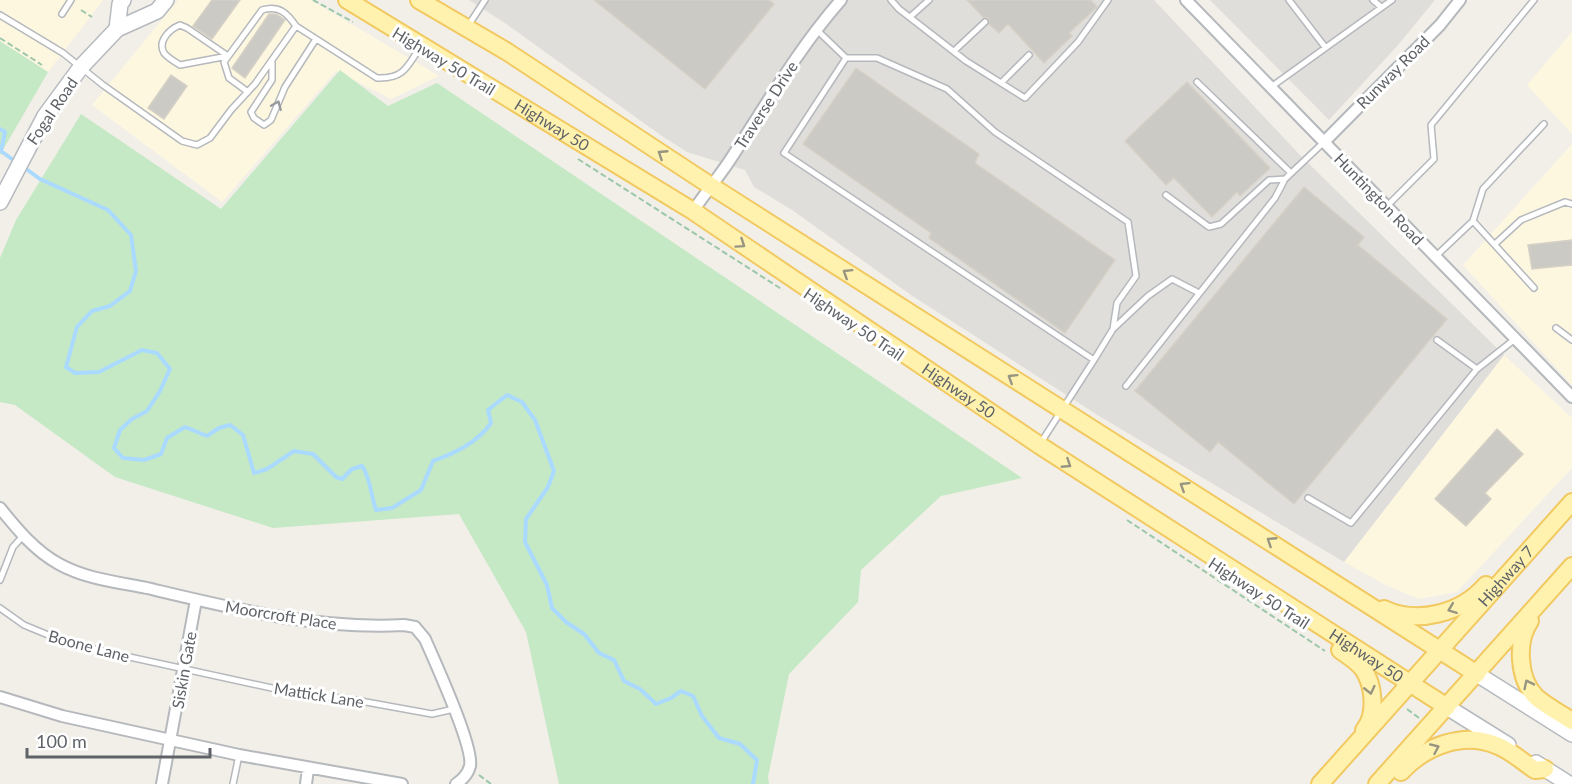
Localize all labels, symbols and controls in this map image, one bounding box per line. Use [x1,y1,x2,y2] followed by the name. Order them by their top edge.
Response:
[389,22,499,99] street label: Highway 50 Trail
[1352,31,1433,112] street label: Runway Road
[730,57,801,152] street label: Traverse Drive
[22,73,81,148] street label: Fogal Road
[511,95,593,154] street label: Highway 50
[270,101,282,112] one-way arrow
[1331,149,1428,248] street label: Huntington Road
[658,150,669,161] one-way arrow
[735,237,746,248] one-way arrow
[843,269,854,280] one-way arrow
[801,283,908,364] street label: Highway 50 Trail
[919,359,999,422] street label: Highway 50
[1008,373,1018,385] one-way arrow
[1061,456,1071,468] one-way arrow
[1180,482,1191,493] one-way arrow
[1267,537,1277,549] one-way arrow
[1474,541,1537,610] street label: Highway 7
[1205,553,1313,632] street label: Highway 50 Trail
[224,596,338,633] street label: Moorcroft Place
[1447,602,1458,614] one-way arrow
[1326,624,1407,685] street label: Highway 50
[46,626,132,665] street label: Boone Lane
[167,630,200,710] street label: Siskin Gate
[273,678,365,711] street label: Mattick Lane
[1524,679,1536,690] one-way arrow
[1362,685,1375,695] one-way arrow
[27,721,210,759] scale bar
[36,730,87,752] text: 100 m
[1429,743,1440,755] one-way arrow

